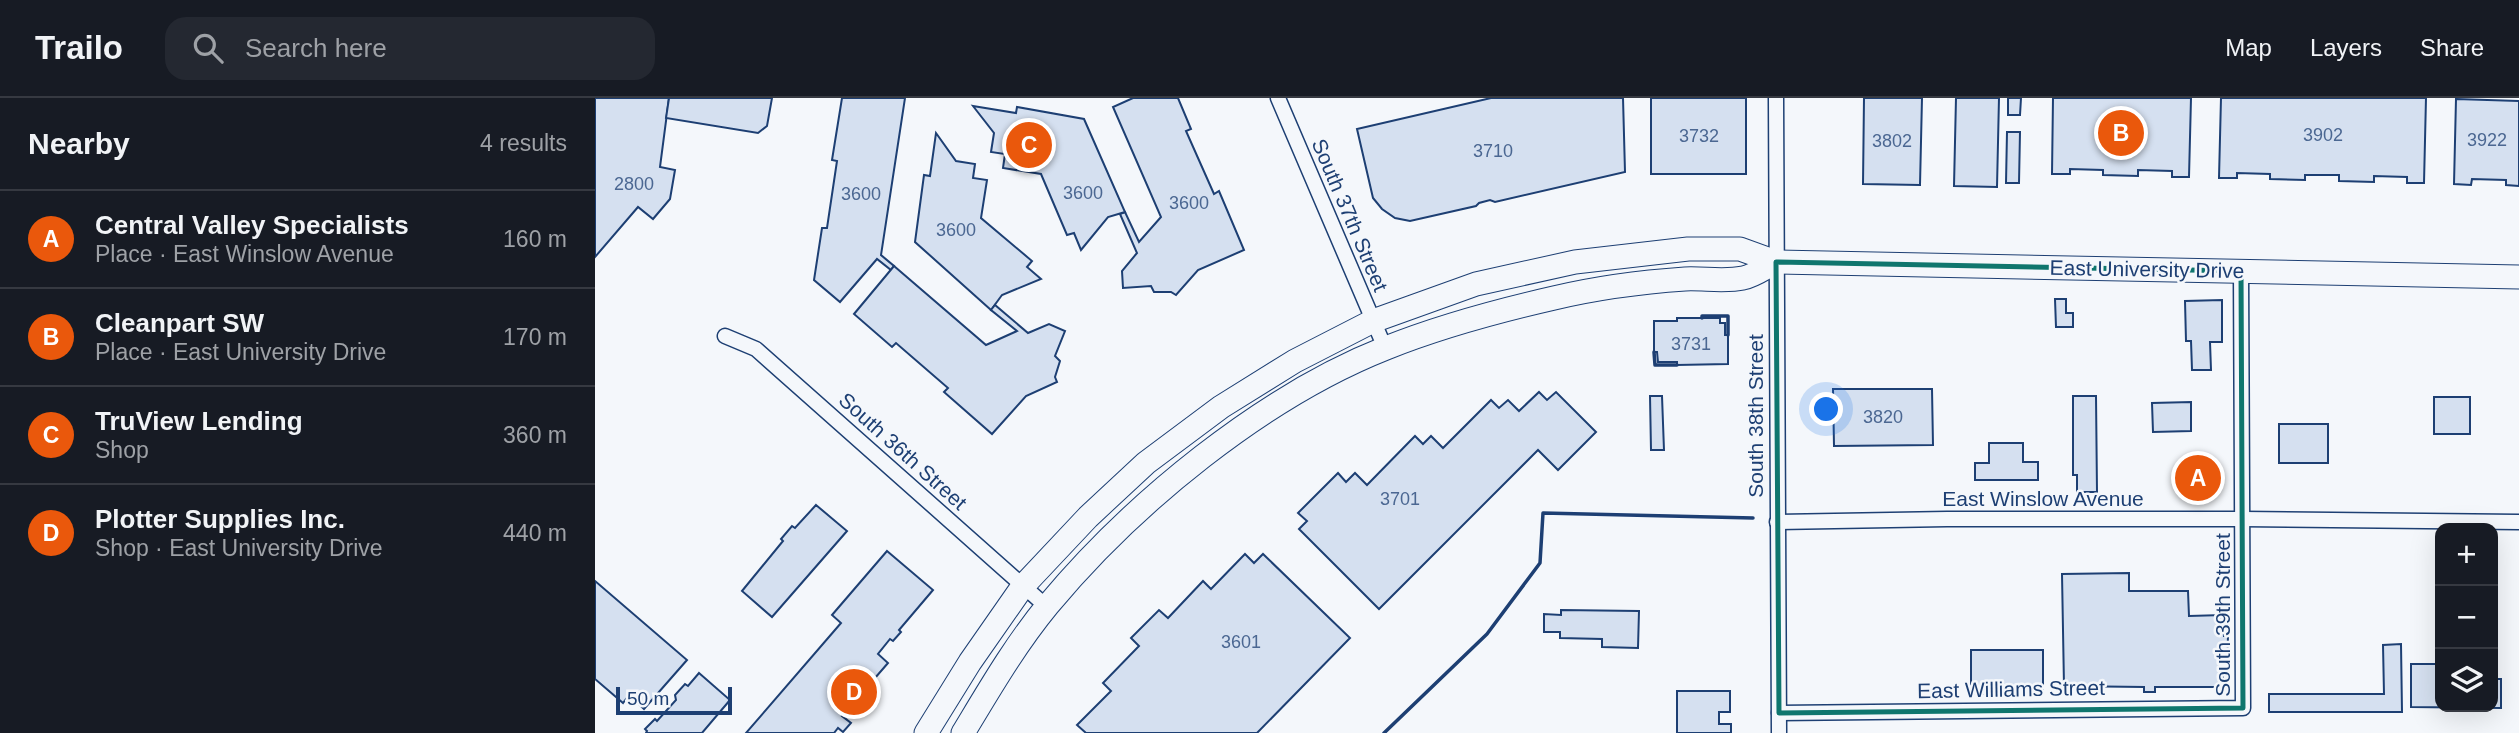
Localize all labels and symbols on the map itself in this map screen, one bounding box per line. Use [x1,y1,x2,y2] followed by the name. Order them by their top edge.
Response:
[2098,107,2144,159] pin: B
[1006,119,1052,171] pin: C
[2303,125,2343,145] house number: 3902
[1679,126,1719,146] house number: 3732
[2467,130,2507,150] house number: 3922
[1872,131,1912,151] house number: 3802
[1307,135,1393,295] street label: South 37th Street
[1473,141,1513,161] house number: 3710
[614,174,654,194] house number: 2800
[1063,183,1103,203] house number: 3600
[841,184,881,204] house number: 3600
[1169,193,1209,213] house number: 3600
[936,220,976,240] house number: 3600
[2049,256,2245,282] street label: East University Drive
[1671,334,1711,354] house number: 3731
[1744,334,1767,498] street label: South 38th Street
[835,388,972,514] street label: South 36th Street
[1809,392,1843,426] your location
[1863,407,1903,427] house number: 3820
[2175,452,2221,504] pin: A
[1942,487,2144,510] street label: East Winslow Avenue
[1380,489,1420,509] house number: 3701
[2211,533,2234,697] street label: South 39th Street
[1221,632,1261,652] house number: 3601
[831,666,877,718] pin: D
[1917,676,2105,702] street label: East Williams Street
[616,684,731,716] scale bar

